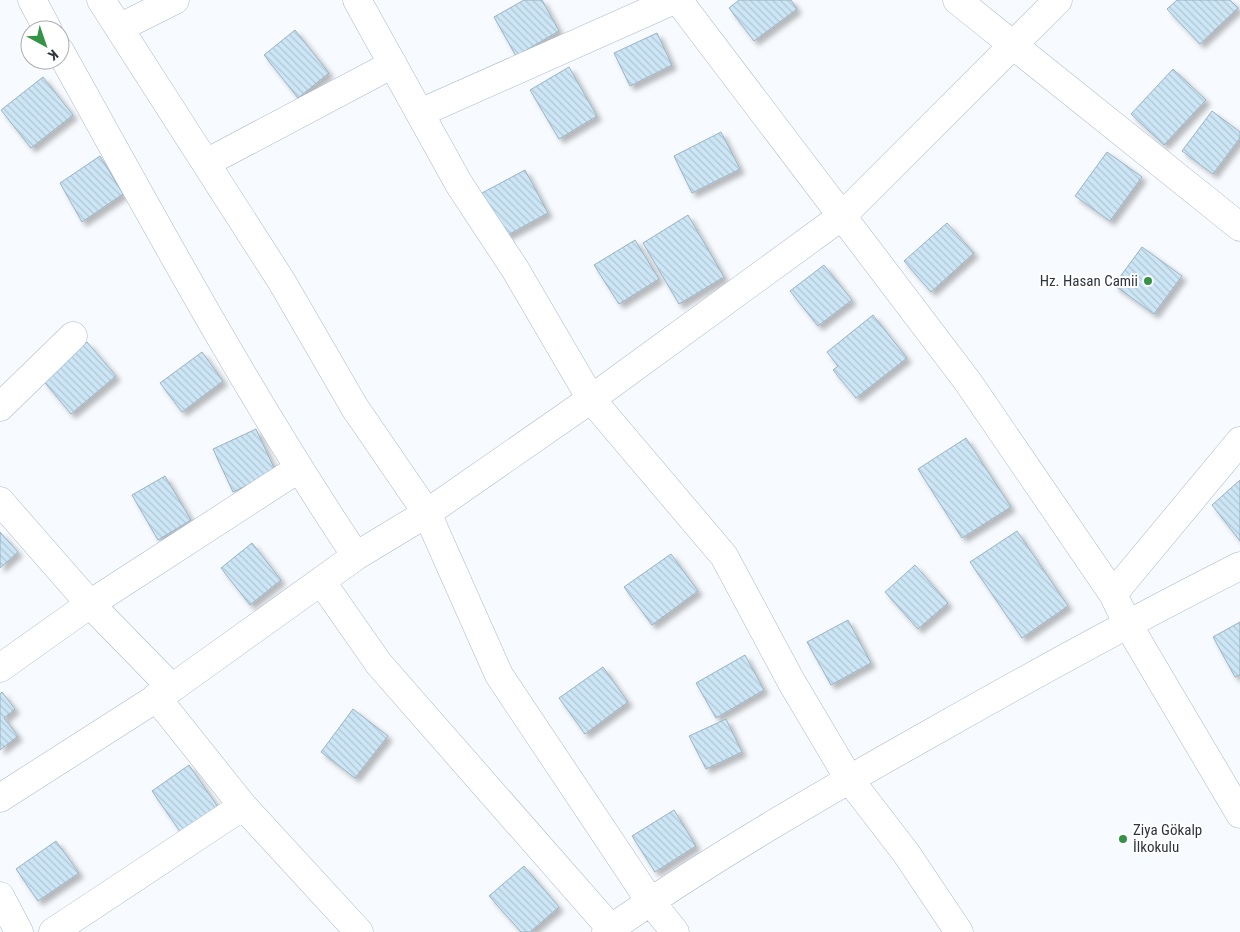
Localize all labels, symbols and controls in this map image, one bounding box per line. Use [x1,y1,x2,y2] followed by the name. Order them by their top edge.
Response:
[20,20,70,70] north arrow
[45,46,61,64] text: K
[1040,272,1138,290] place label: Hz. Hasan Camii
[1142,275,1154,287] marker: Hz. Hasan Camii
[1133,821,1202,856] place label: Ziya Gökalp İlkokulu
[1117,833,1129,845] marker: Ziya Gökalp İlkokulu

